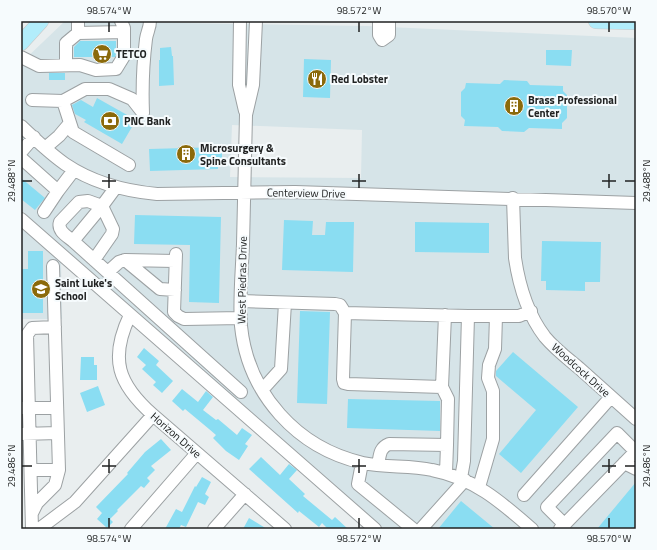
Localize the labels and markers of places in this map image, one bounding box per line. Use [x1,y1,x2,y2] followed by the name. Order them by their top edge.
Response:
[91,43,113,65] supermarket icon: TETCO
[116,46,147,62] place label: TETCO
[306,68,328,90] restaurant icon: Red Lobster
[331,71,388,87] place label: Red Lobster
[528,92,617,121] place label: Brass Professional Center
[503,95,525,117] building icon: Brass Professional Center
[99,110,121,132] bank icon: PNC Bank
[124,113,171,129] place label: PNC Bank
[200,140,286,169] place label: Microsurgery & Spine Consultants
[175,143,197,165] building icon: Microsurgery & Spine Consultants
[55,275,112,304] place label: Saint Luke's School
[30,278,52,300] school or university icon: Saint Luke's School

